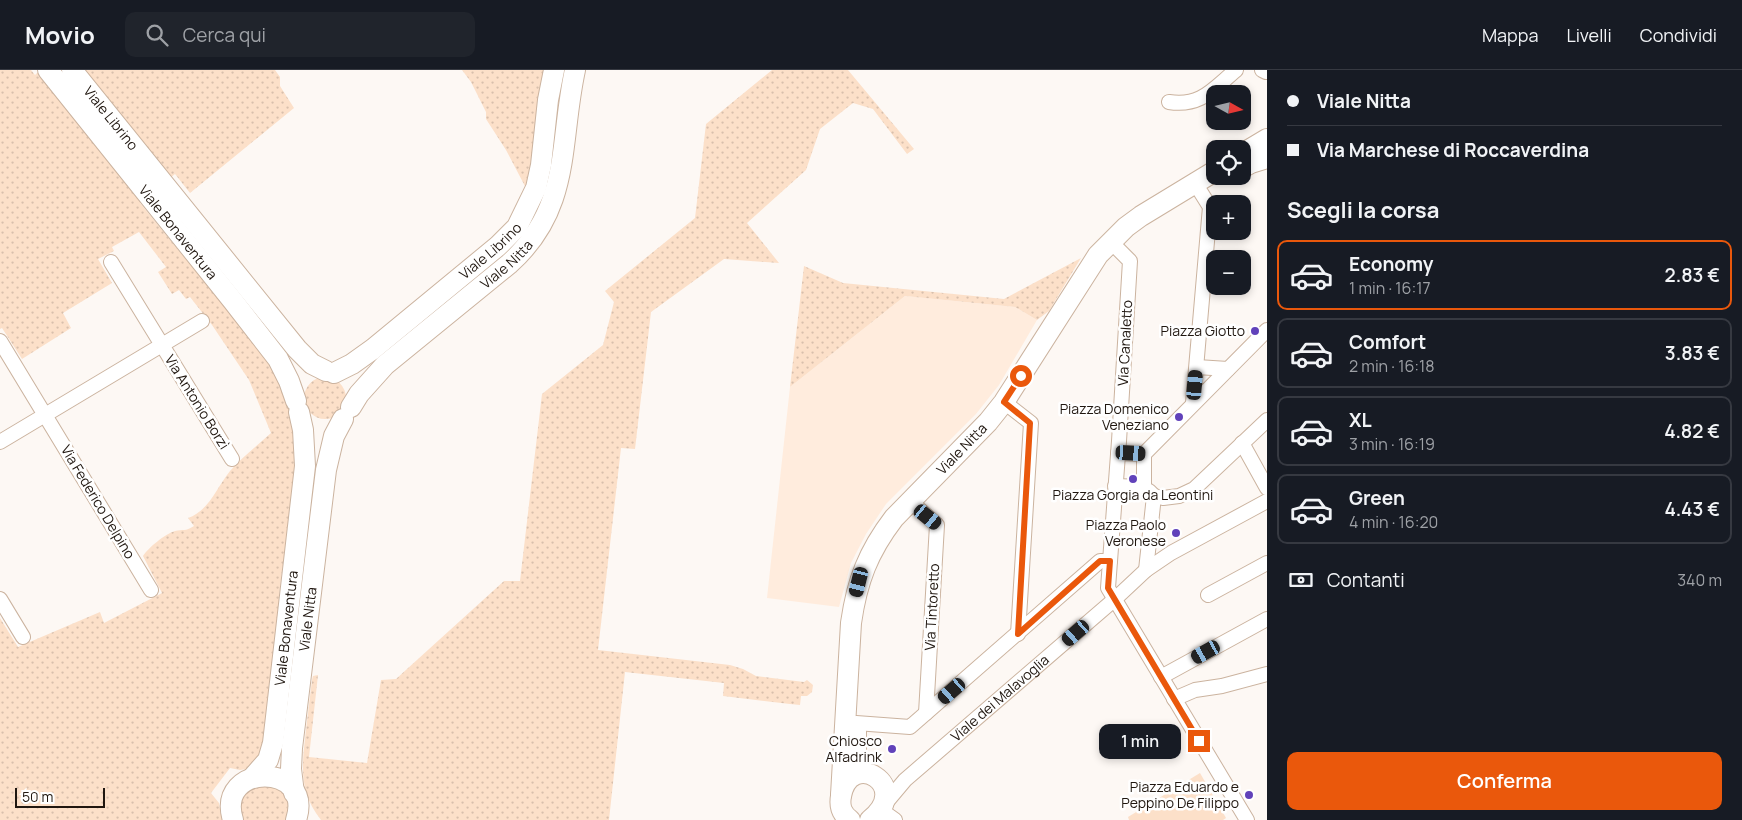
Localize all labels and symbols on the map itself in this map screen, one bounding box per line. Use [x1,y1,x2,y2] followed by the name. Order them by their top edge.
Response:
[80,82,143,154] street label: Viale Librino
[1206,85,1251,130] north arrow
[135,181,222,283] street label: Viale Bonaventura
[455,218,525,283] street label: Viale Librino
[476,236,537,293] street label: Viale Nitta
[1113,300,1136,386] street label: Via Canaletto
[1160,321,1245,340] place label: Piazza Giotto
[1249,325,1261,337] marker: Piazza Giotto
[161,351,234,453] street label: Via Antonio Borzì
[1010,365,1032,387] route start
[1186,369,1203,401] car
[1060,399,1169,434] place label: Piazza Domenico Veneziano
[1173,411,1185,423] marker: Piazza Domenico Veneziano
[932,419,991,478] street label: Viale Nitta
[57,441,140,562] street label: Via Federico Delpino
[1115,445,1146,461] car
[1127,473,1139,485] marker: Piazza Gorgia da Leontini
[1053,485,1213,504] place label: Piazza Gorgia da Leontini
[911,502,944,532] car
[1086,515,1166,550] place label: Piazza Paolo Veronese
[1170,527,1182,539] marker: Piazza Paolo Veronese
[920,563,943,651] street label: Via Tintoretto
[848,566,869,598] car
[270,569,302,687] street label: Viale Bonaventura
[294,586,321,652] street label: Viale Nitta
[1059,617,1092,649] car
[1189,638,1222,666] car
[946,650,1053,746] street label: Viale dei Malavoglia
[935,675,968,707] car
[1099,724,1182,758] callout: 1 min
[1188,730,1210,752] route end
[825,731,883,766] place label: Chiosco Alfadrink
[886,743,898,755] marker: Chiosco Alfadrink
[1121,777,1239,812] place label: Piazza Eduardo e Peppino De Filippo
[15,785,105,808] scale bar
[1243,789,1255,801] marker: Piazza Eduardo e Peppino De Filippo

